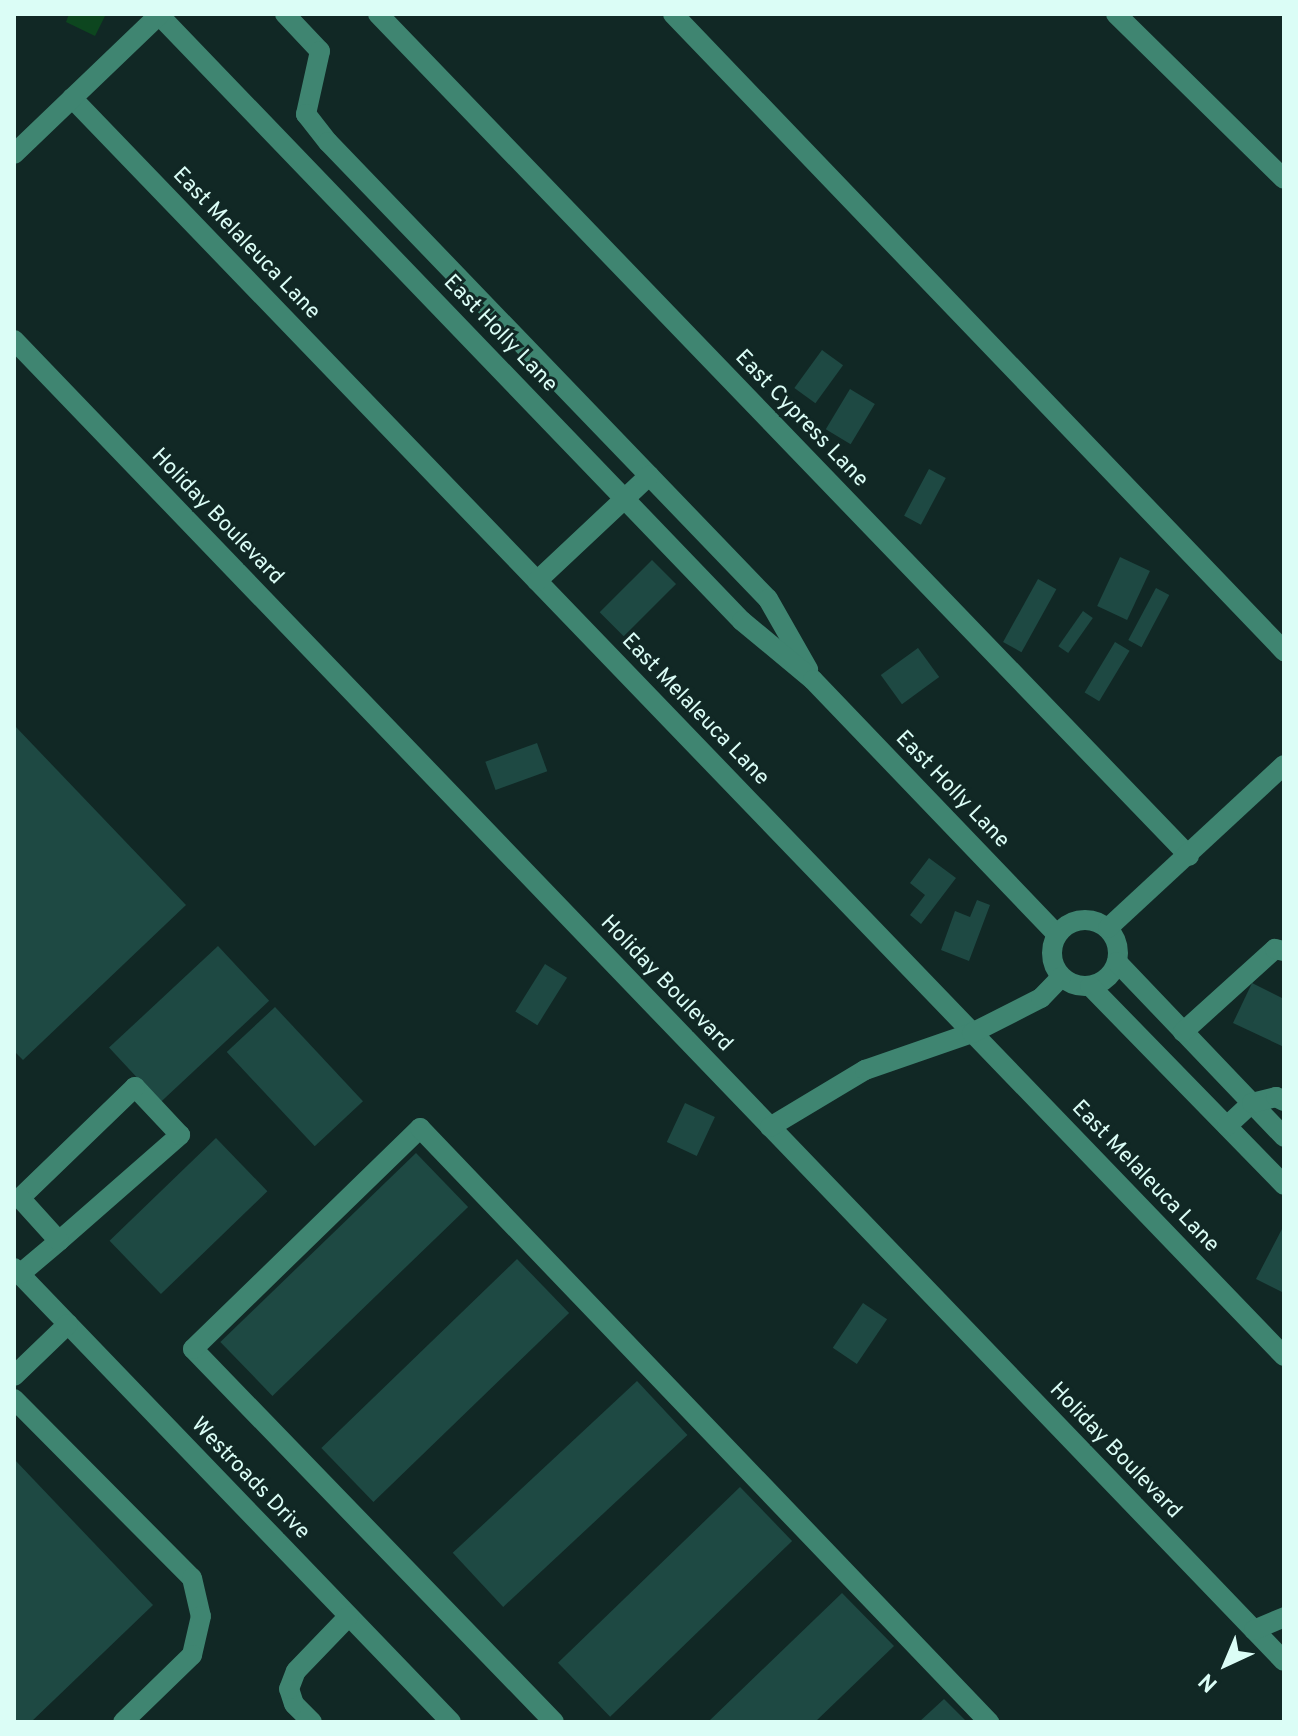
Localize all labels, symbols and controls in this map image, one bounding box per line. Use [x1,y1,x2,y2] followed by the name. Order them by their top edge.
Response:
[167,162,325,326] street label: East Melaleuca Lane
[437,270,563,398] street label: East Holly Lane
[729,345,873,493] street label: East Cypress Lane
[145,443,289,591] street label: Holiday Boulevard
[616,628,774,792] street label: East Melaleuca Lane
[889,726,1015,854] street label: East Holly Lane
[594,910,738,1058] street label: Holiday Boulevard
[1066,1095,1224,1259] street label: East Melaleuca Lane
[1043,1377,1187,1525] street label: Holiday Boulevard
[185,1412,315,1546] street label: Westroads Drive
[1186,1624,1266,1704] north arrow
[1194,1666,1224,1697] text: N

